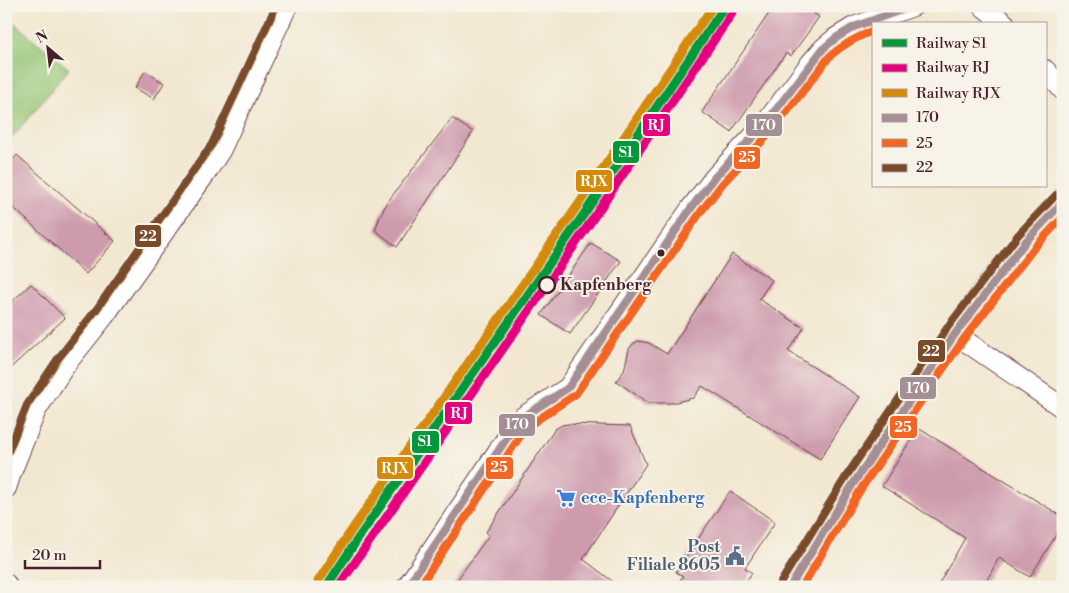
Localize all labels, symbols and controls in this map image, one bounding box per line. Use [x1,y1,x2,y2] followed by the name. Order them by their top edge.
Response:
[22,22,72,72] north arrow
[872,22,1046,188] legend
[33,27,51,48] text: N
[916,34,988,53] text: Railway S1
[916,58,990,77] text: Railway RJ
[916,84,1001,103] text: Railway RJX
[916,108,939,127] text: 170
[642,113,671,137] line badge: RJ
[745,113,783,137] line badge: 170
[647,117,665,135] text: RJ
[752,117,776,135] text: 170
[916,134,933,153] text: 25
[612,140,640,164] line badge: S1
[619,144,634,162] text: S1
[733,146,761,170] line badge: 25
[738,149,756,167] text: 25
[916,158,933,177] text: 22
[575,169,613,193] line badge: RJX
[580,173,609,191] text: RJX
[134,224,162,248] line badge: 22
[139,228,157,246] text: 22
[656,248,666,258] unlabelled marker
[560,275,652,295] place label: Kapfenberg
[538,276,556,294] marker: Kapfenberg
[917,339,946,363] line badge: 22
[922,343,940,361] text: 22
[899,376,937,400] line badge: 170
[906,380,930,398] text: 170
[444,401,473,425] line badge: RJ
[450,405,468,423] text: RJ
[498,413,536,437] line badge: 170
[889,415,918,439] line badge: 25
[505,416,529,434] text: 170
[894,419,912,437] text: 25
[411,430,440,454] line badge: S1
[418,433,433,451] text: S1
[376,456,414,480] line badge: RJX
[485,456,514,480] line badge: 25
[490,459,508,477] text: 25
[381,460,410,478] text: RJX
[555,487,577,509] supermarket icon: ece-Kapfenberg
[581,488,705,508] place label: ece-Kapfenberg
[627,537,720,575] place label: Post Filiale 8605
[25,538,100,570] scale bar
[724,545,746,567] public building icon: Post Filiale 8605
[32,546,67,565] text: 20 m

